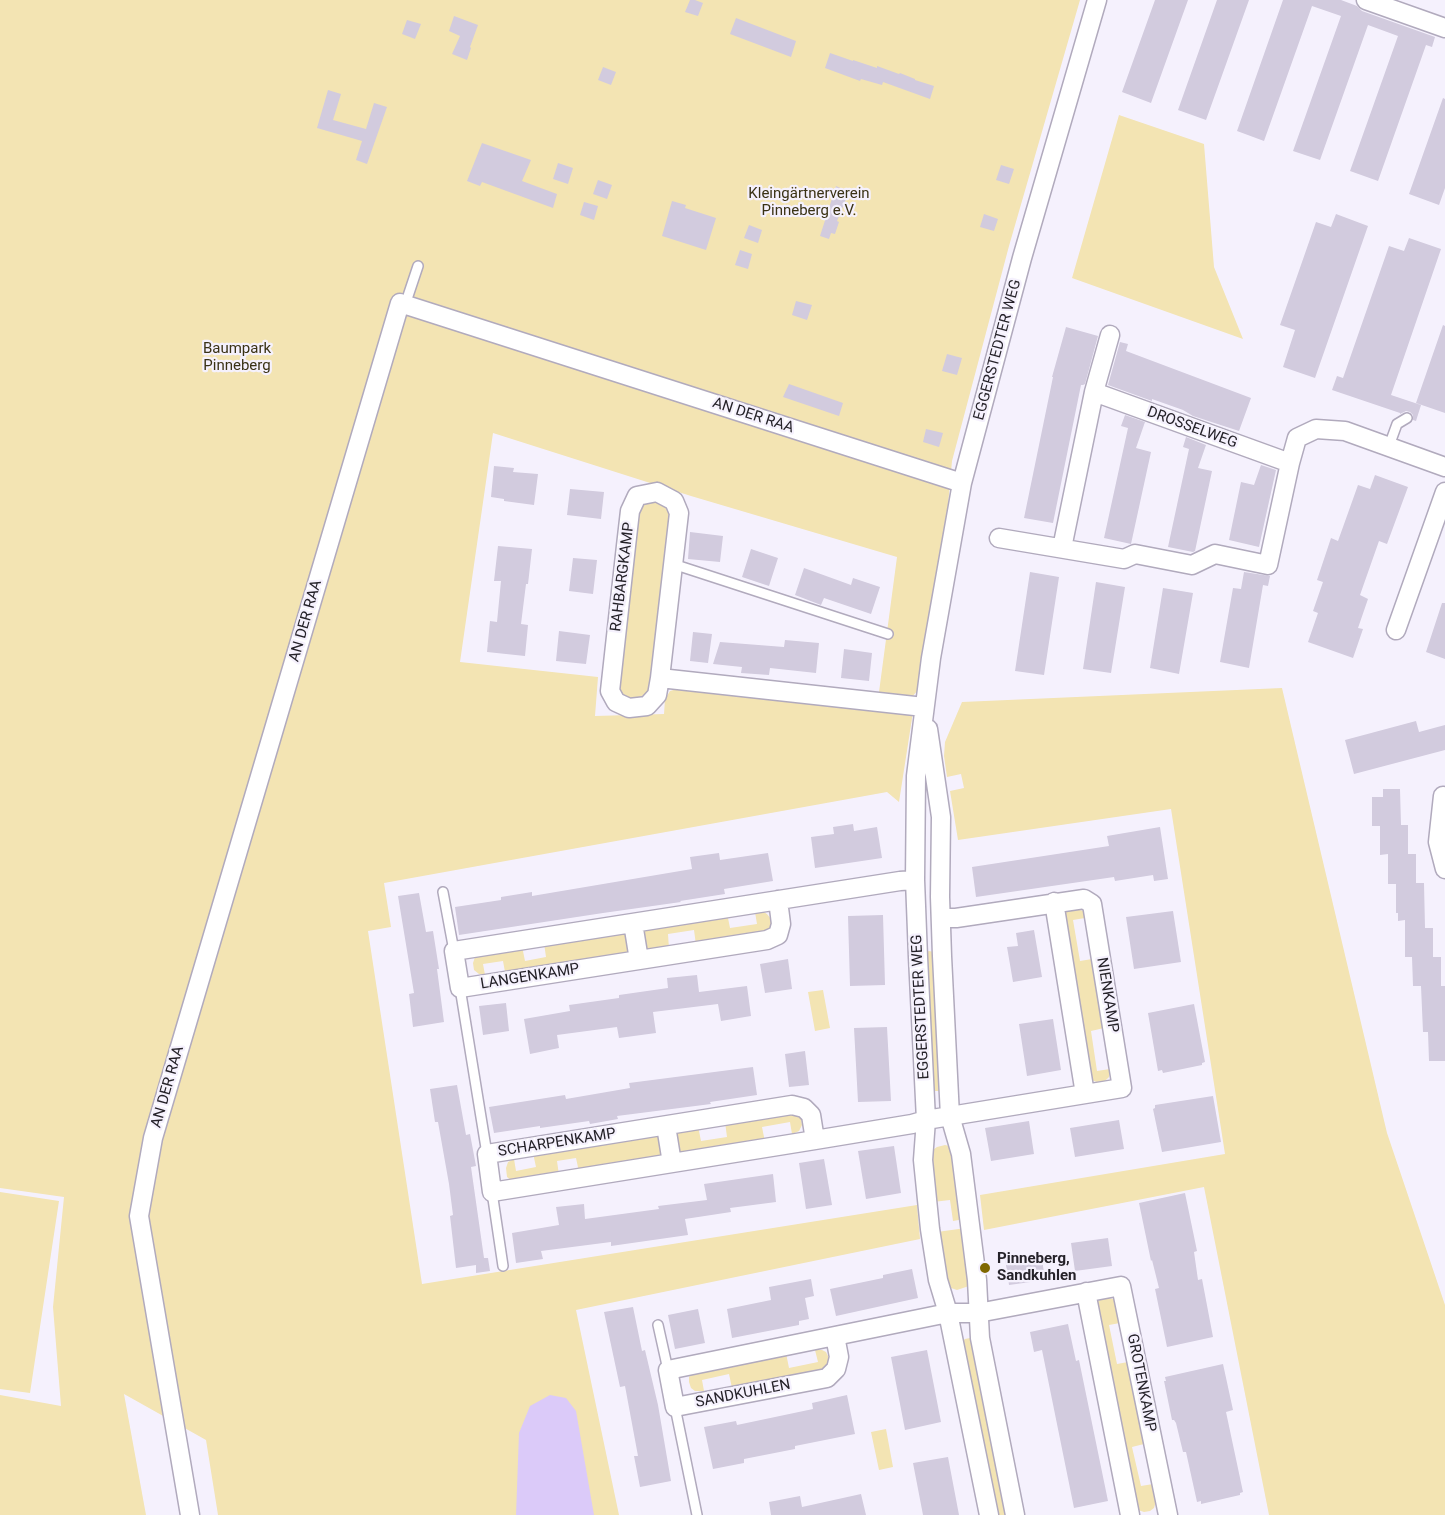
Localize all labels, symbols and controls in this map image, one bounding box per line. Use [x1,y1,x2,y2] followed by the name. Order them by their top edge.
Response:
[748,185,870,220] park label: Kleingärtnerverein Pinneberg e.V.
[971,278,1025,422] street label: EGGERSTEDTER WEG
[203,340,271,375] park label: Baumpark Pinneberg
[710,394,796,438] street label: AN DER RAA
[1144,403,1240,453] street label: DROSSELWEG
[607,521,639,633] street label: RAHBARGKAMP
[286,578,326,664] street label: AN DER RAA
[908,934,934,1080] street label: EGGERSTEDTER WEG
[1092,956,1122,1034] street label: NIENKAMP
[479,960,581,994] street label: LANGENKAMP
[148,1044,188,1130] street label: AN DER RAA
[497,1125,617,1161] street label: SCHARPENKAMP
[997,1250,1076,1285] place label: Pinneberg, Sandkuhlen
[978,1261,992,1275] marker: Pinneberg, Sandkuhlen
[1123,1332,1159,1434] street label: GROTENKAMP
[694,1376,792,1412] street label: SANDKUHLEN

